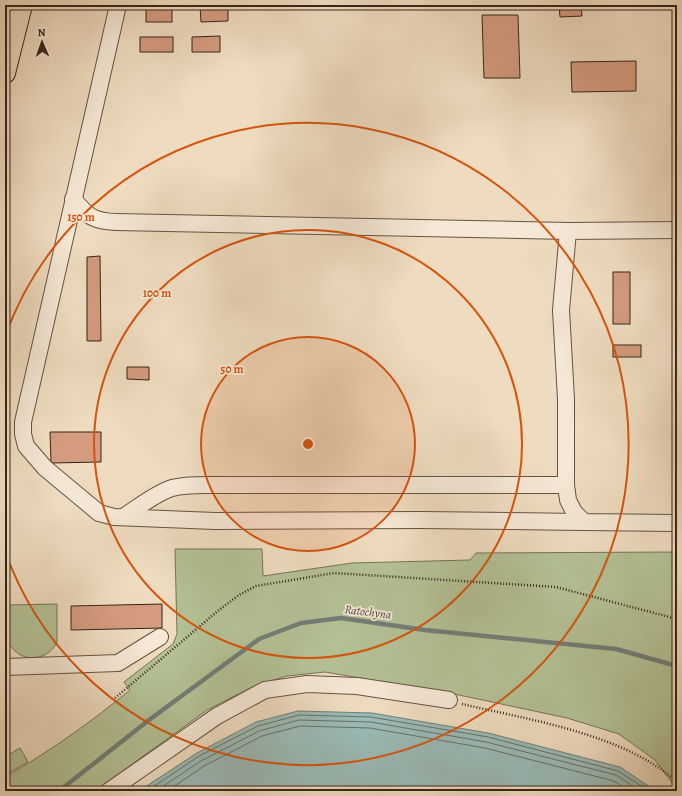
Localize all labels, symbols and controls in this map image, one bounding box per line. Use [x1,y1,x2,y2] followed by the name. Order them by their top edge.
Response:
[22,22,62,62] north arrow
[37,25,46,40] text: N
[67,209,95,225] text: 150 m
[143,285,171,301] text: 100 m
[220,361,244,377] text: 50 m
[301,437,315,451] centre of rings
[344,601,393,623] water label: Ratochyna

